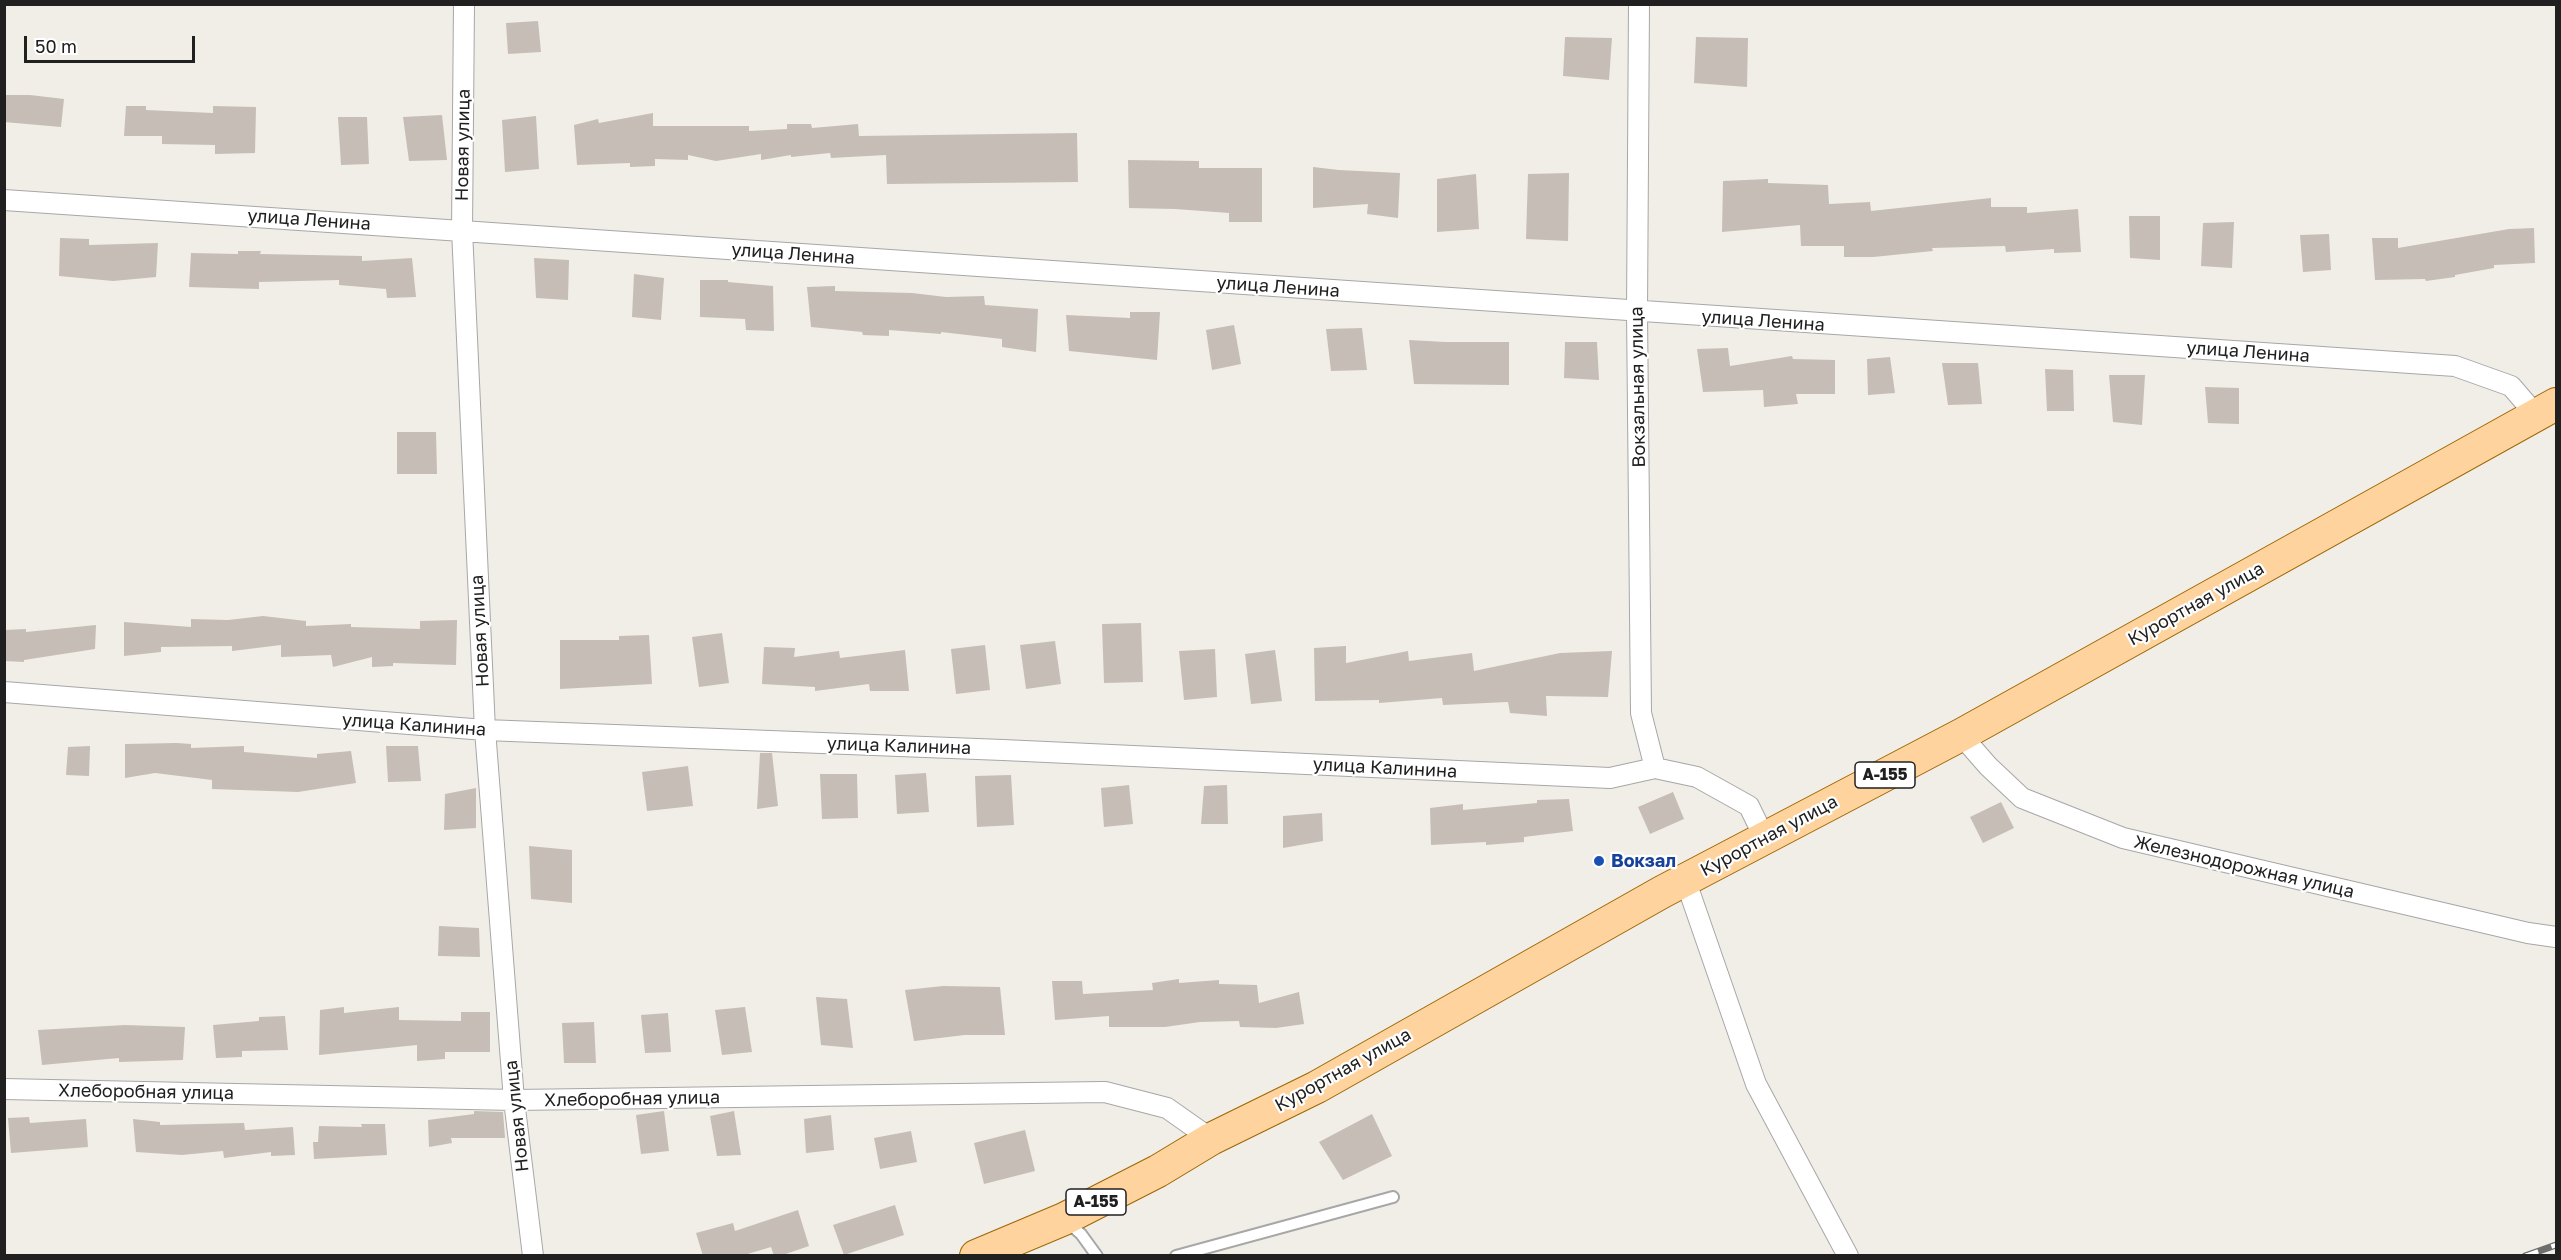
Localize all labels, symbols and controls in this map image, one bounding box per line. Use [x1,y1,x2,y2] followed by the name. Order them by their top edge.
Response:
[27,24,198,62] scale bar
[35,35,77,57] text: 50 m
[451,89,475,201] street label: Новая улица
[247,205,371,235] street label: улица Ленина
[731,239,855,269] street label: улица Ленина
[1216,272,1340,302] street label: улица Ленина
[1626,306,1650,468] street label: Вокзальная улица
[1701,306,1825,336] street label: улица Ленина
[2186,337,2310,367] street label: улица Ленина
[2124,558,2268,650] street label: Курортная улица
[466,574,494,688] street label: Новая улица
[341,709,487,741] street label: улица Калинина
[826,733,972,759] street label: улица Калинина
[1312,753,1458,783] street label: улица Калинина
[1855,762,1915,788] road number: А-155
[1697,791,1841,881] street label: Курортная улица
[2132,831,2356,903] street label: Железнодорожная улица
[1611,850,1676,872] place label: Вокзал
[1592,854,1606,868] marker: Вокзал
[1271,1024,1415,1116] street label: Курортная улица
[500,1059,534,1173] street label: Новая улица
[58,1080,234,1104] street label: Хлеборобная улица
[544,1087,720,1111] street label: Хлеборобная улица
[1066,1189,1126,1215] road number: А-155

